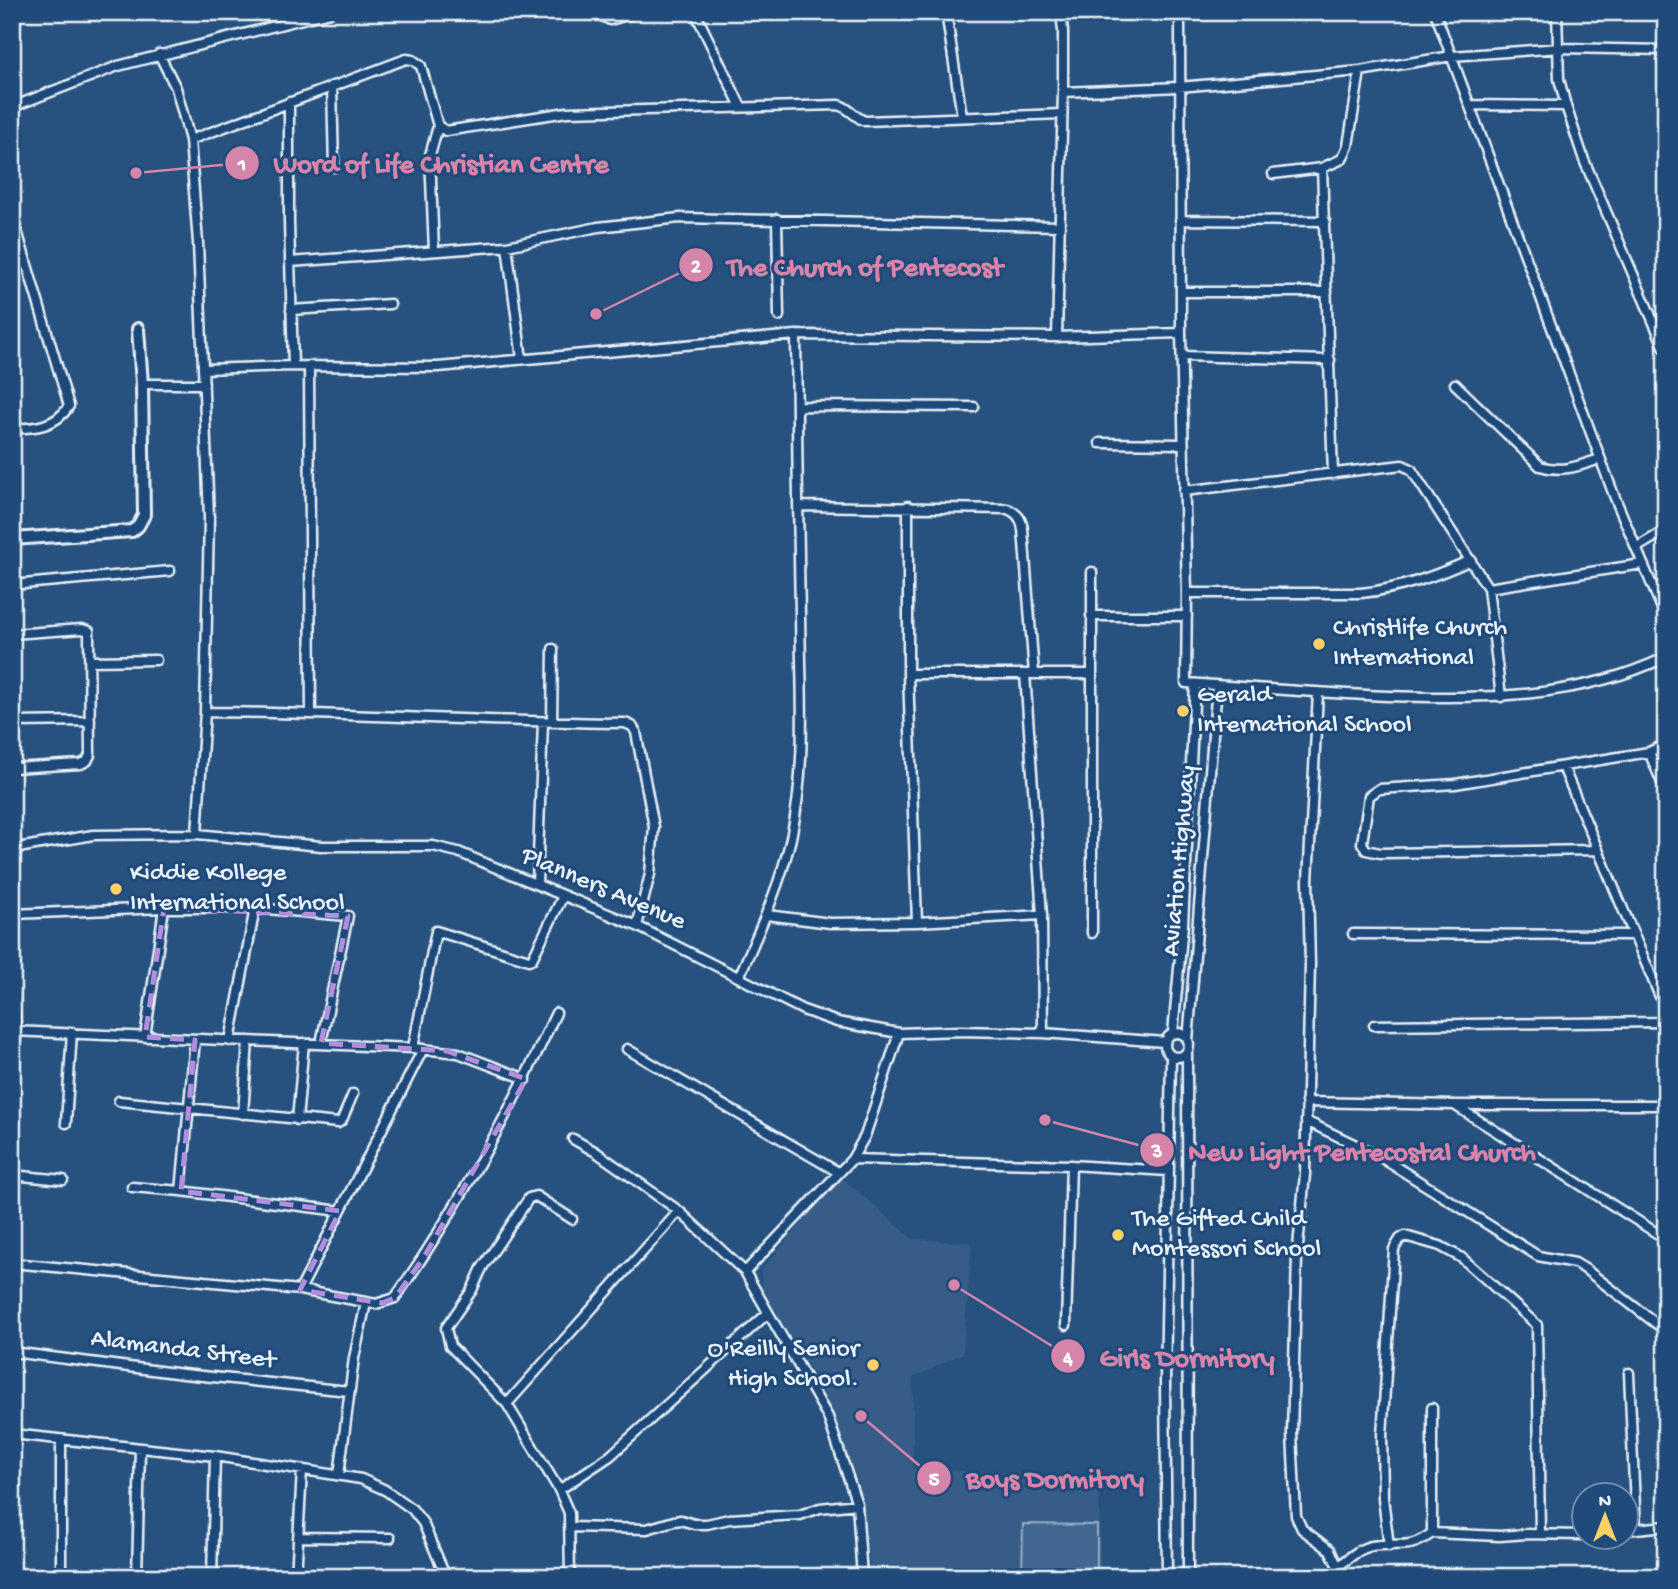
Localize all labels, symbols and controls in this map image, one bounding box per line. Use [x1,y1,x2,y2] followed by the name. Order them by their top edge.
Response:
[224,138,622,187] callout: Word of Life Christian Centre
[272,150,610,183] text: Word of Life Christian Centre
[237,154,246,179] text: 1
[678,240,1017,289] callout: The Church of Pentecost
[725,253,1006,286] text: The Church of Pentecost
[691,256,702,281] text: 2
[1333,614,1507,675] place label: Christlife Church International
[1311,636,1327,652] marker: Christlife Church International
[1197,681,1412,742] place label: Gerald International School
[1175,703,1191,719] marker: Gerald International School
[1157,764,1205,958] street label: Aviation Highway
[515,841,690,939] street label: Planners Avenue
[130,859,345,920] place label: Kiddie Kollege International School
[108,881,124,897] marker: Kiddie Kollege International School
[1139,1125,1550,1174] callout: New Light Pentecostal Church
[1188,1138,1536,1171] text: New Light Pentecostal Church
[1151,1141,1163,1166] text: 3
[1130,1205,1321,1266] place label: The Gifted Child Montessori School
[1110,1227,1126,1243] marker: The Gifted Child Montessori School
[89,1324,280,1378] street label: Alamanda Street
[1050,1332,1288,1381] callout: Girls Dormitory
[707,1335,862,1396] place label: O'Reilly Senior High School.
[1099,1344,1275,1377] text: Girls Dormitory
[1062,1348,1074,1373] text: 4
[865,1357,881,1373] marker: O'Reilly Senior High School.
[917,1453,1158,1502] callout: Boys Dormitory
[965,1465,1144,1498] text: Boys Dormitory
[928,1469,940,1494] text: 5
[1570,1480,1640,1550] north arrow
[1599,1491,1611,1514] text: N

